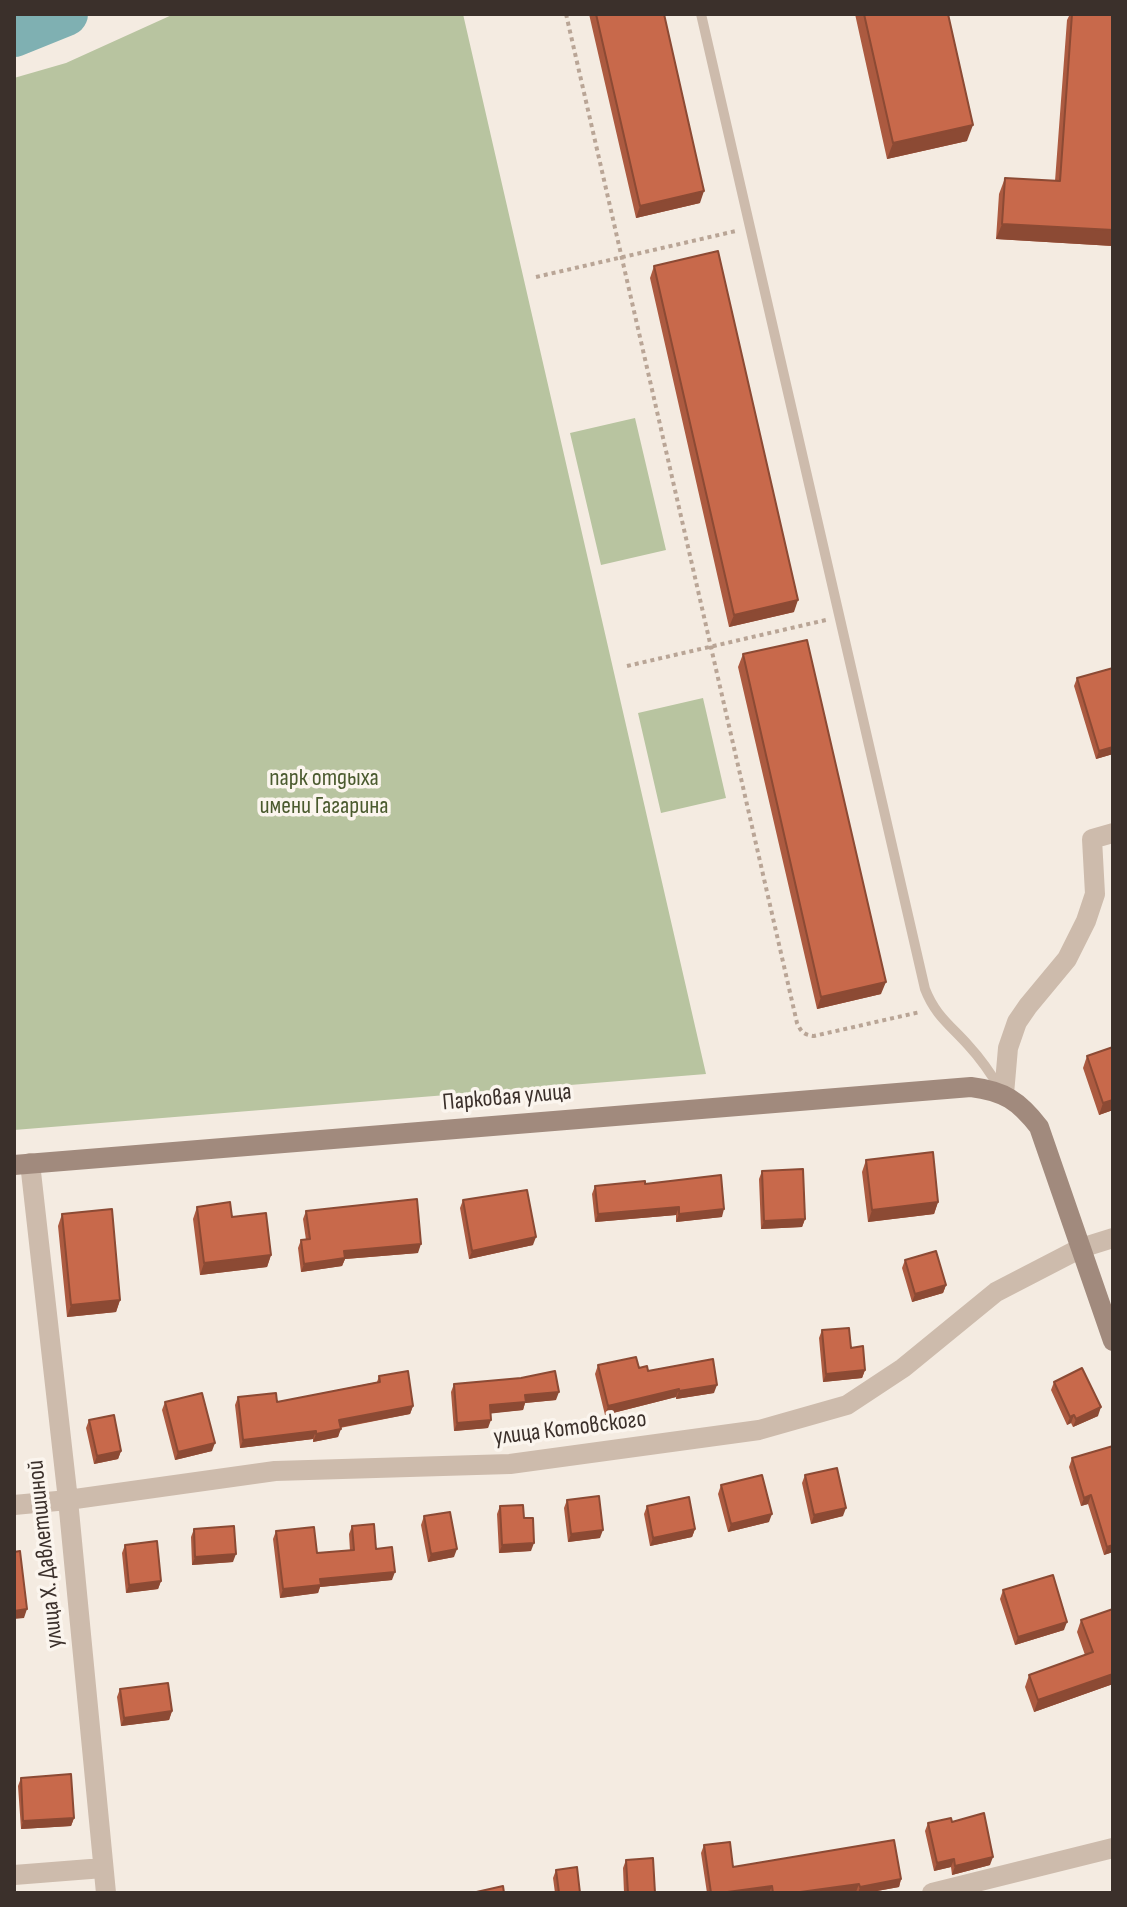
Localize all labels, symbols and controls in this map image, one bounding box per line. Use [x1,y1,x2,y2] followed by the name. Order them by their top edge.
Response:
[260,765,388,821] park label: парк отдыха имени Гагарина
[441,1078,573,1118] street label: Парковая улица
[492,1405,648,1453] street label: улица Котовского
[22,1459,70,1649] street label: улица Х. Давлетшиной

